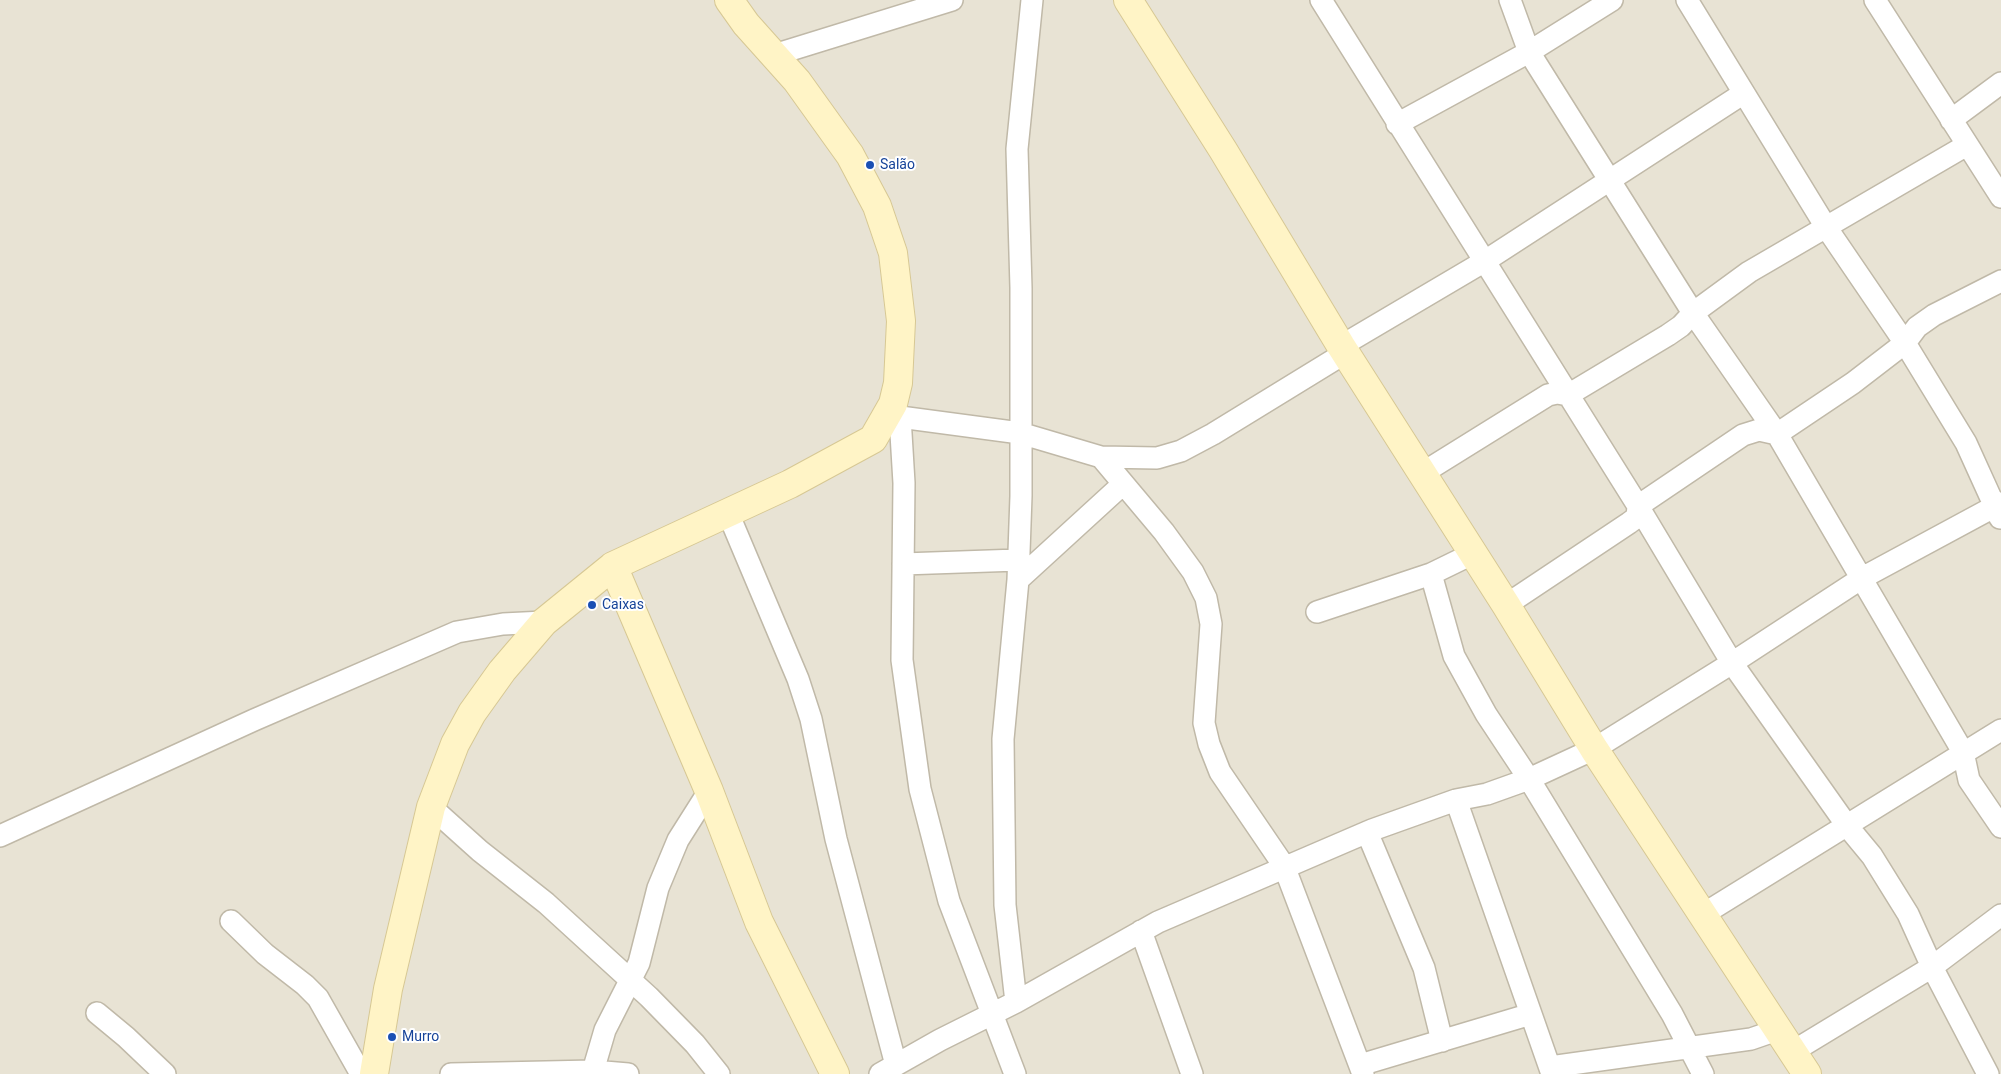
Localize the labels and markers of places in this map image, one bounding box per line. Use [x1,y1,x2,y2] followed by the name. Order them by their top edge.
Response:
[880,157,915,173] place label: Salão
[864,159,876,171] marker: Salão
[602,597,644,613] place label: Caixas
[586,599,598,611] marker: Caixas
[402,1029,439,1045] place label: Murro
[386,1031,398,1043] marker: Murro

